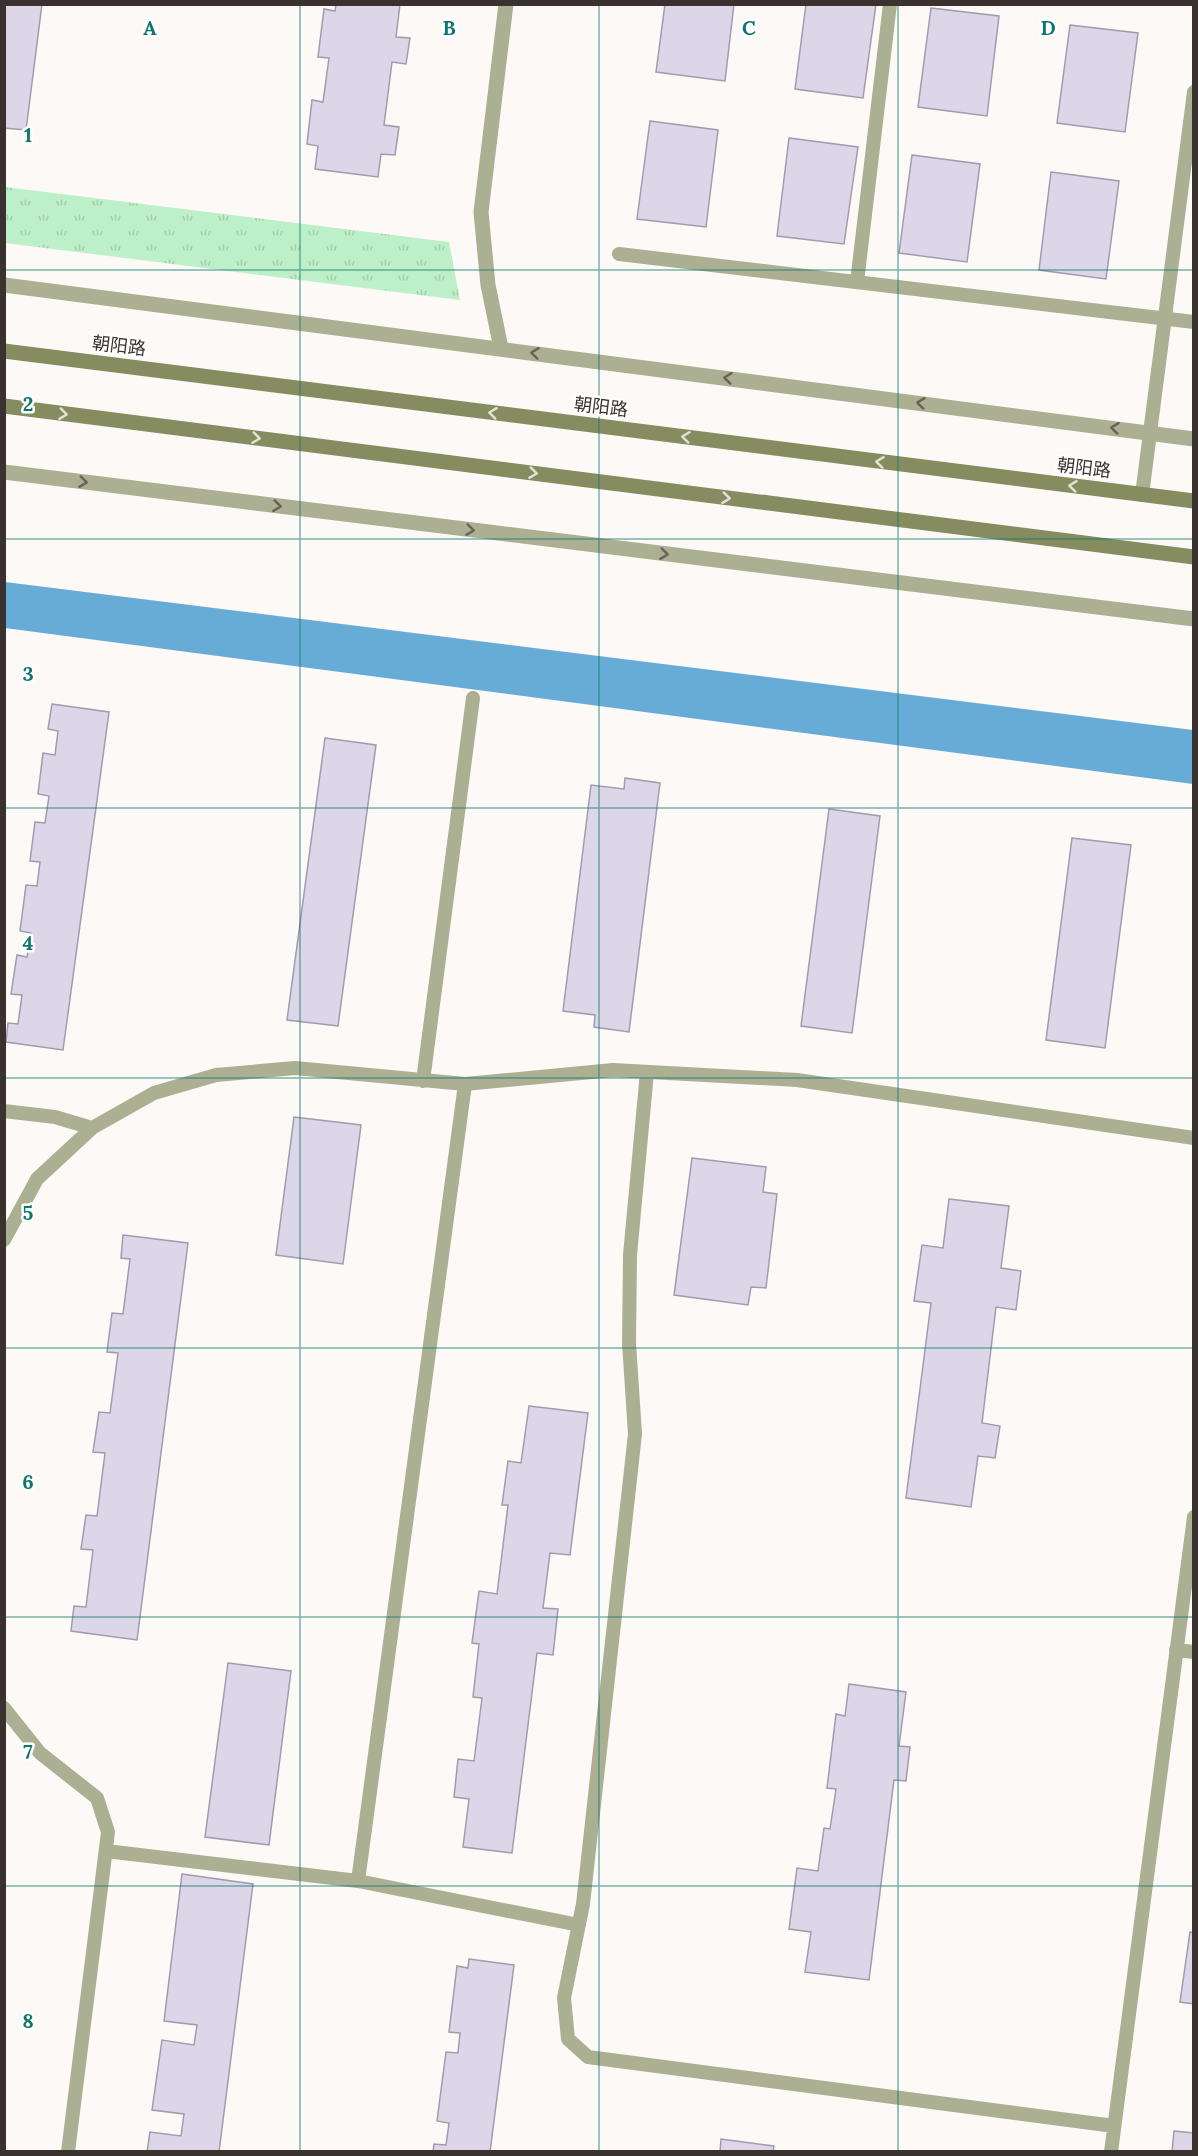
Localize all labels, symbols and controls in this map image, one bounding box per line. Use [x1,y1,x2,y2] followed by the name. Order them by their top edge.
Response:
[143,15,157,40] text: A
[442,15,456,40] text: B
[742,15,756,40] text: C
[1040,15,1056,40] text: D
[24,122,32,147] text: 1
[91,331,147,360] street label: 朝阳路
[530,347,539,359] one-way arrow
[723,372,733,385] one-way arrow
[23,391,33,416] text: 2
[573,392,629,421] street label: 朝阳路
[917,398,926,410] one-way arrow
[58,407,67,419] one-way arrow
[488,407,497,419] one-way arrow
[1110,423,1119,435] one-way arrow
[251,431,261,444] one-way arrow
[681,431,691,444] one-way arrow
[1056,453,1112,482] street label: 朝阳路
[875,456,884,468] one-way arrow
[528,466,537,479] one-way arrow
[79,475,88,488] one-way arrow
[1068,480,1078,493] one-way arrow
[722,491,731,503] one-way arrow
[272,499,282,512] one-way arrow
[466,523,475,536] one-way arrow
[659,547,669,560] one-way arrow
[22,661,34,686] text: 3
[23,930,34,955] text: 4
[23,1200,34,1225] text: 5
[22,1469,34,1494] text: 6
[23,1739,33,1764] text: 7
[22,2008,34,2033] text: 8

